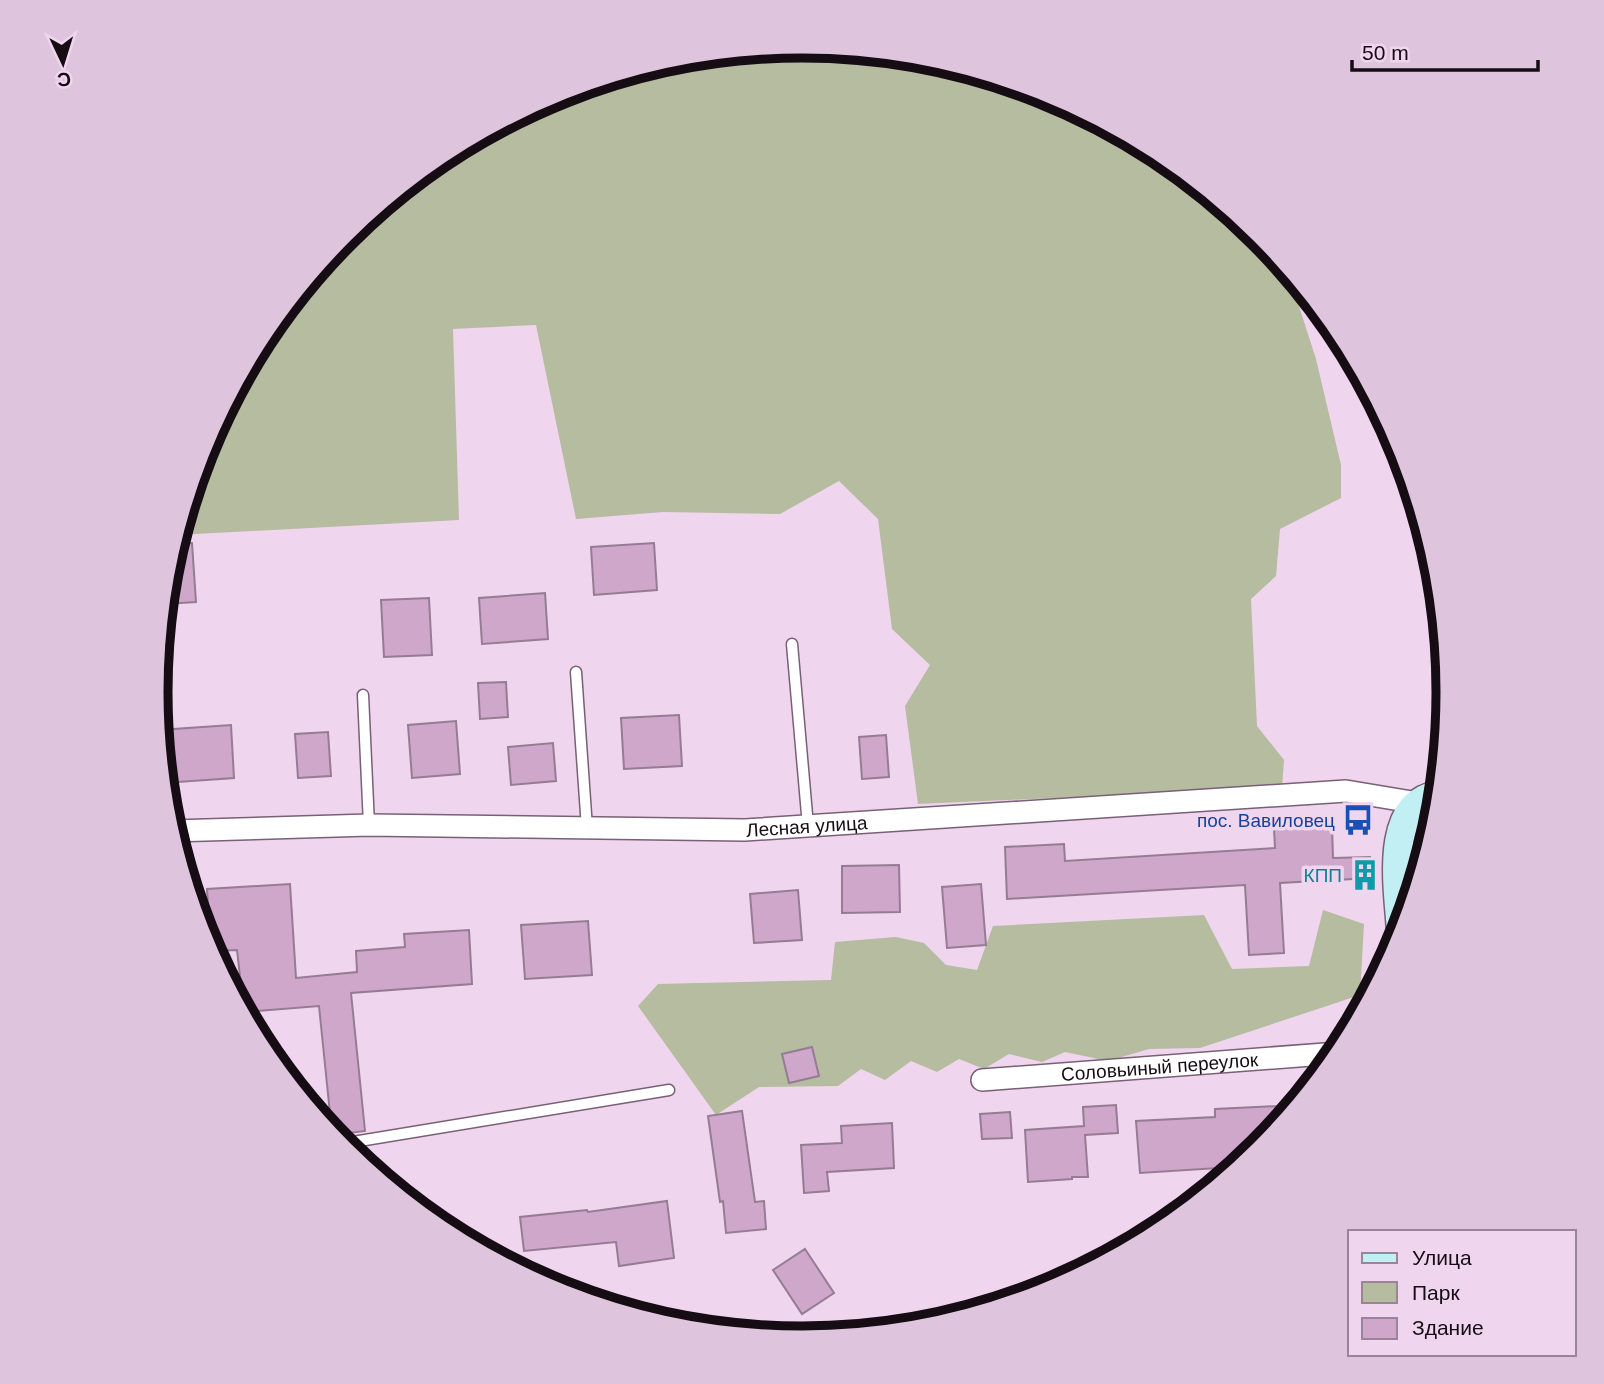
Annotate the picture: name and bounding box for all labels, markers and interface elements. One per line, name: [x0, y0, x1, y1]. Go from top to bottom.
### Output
north arrow: [28, 28, 98, 98]
scale bar: [1352, 28, 1538, 72]
text: 50 m: [1362, 41, 1409, 64]
text: С: [56, 69, 72, 90]
bus stop icon: пос. Вавиловец: [1341, 803, 1375, 837]
place label: пос. Вавиловец: [1197, 810, 1335, 831]
street label: Лесная улица: [745, 812, 868, 841]
building icon: КПП: [1348, 858, 1382, 892]
place label: КПП: [1304, 865, 1342, 886]
street label: Соловьиный переулок: [1060, 1049, 1260, 1085]
legend: [1348, 1230, 1576, 1356]
text: Улица: [1412, 1246, 1472, 1269]
text: Парк: [1412, 1281, 1460, 1304]
text: Здание: [1412, 1316, 1484, 1339]

